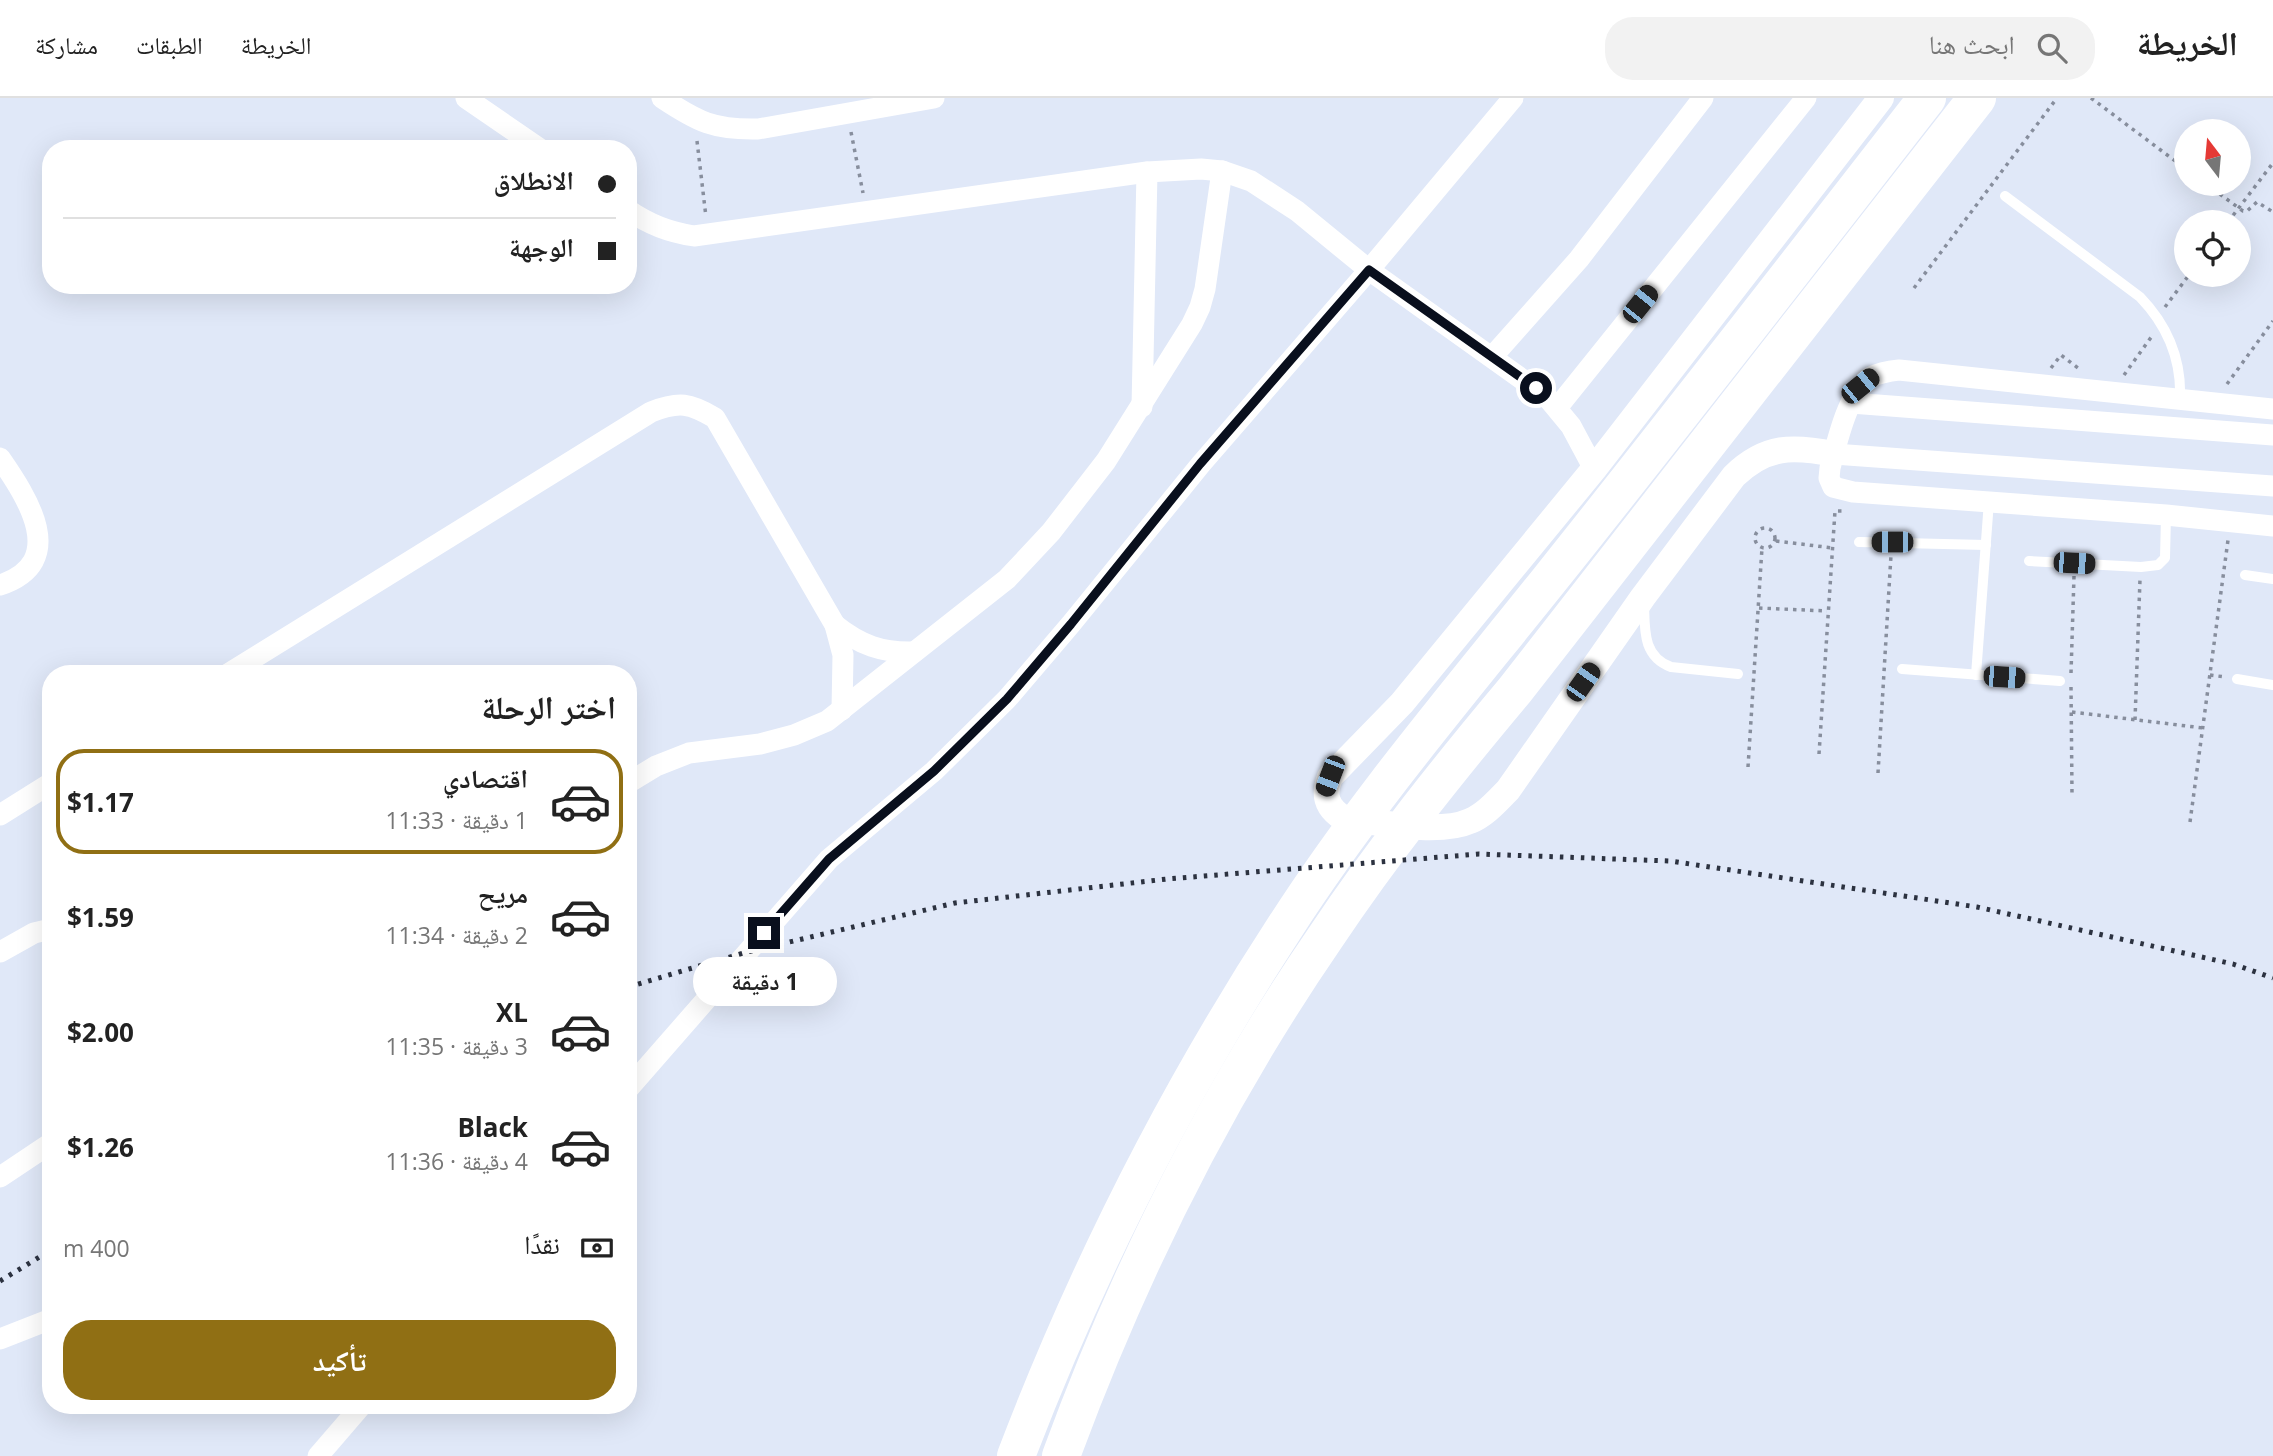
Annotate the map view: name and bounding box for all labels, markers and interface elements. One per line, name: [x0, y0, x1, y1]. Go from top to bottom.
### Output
search box: [1605, 17, 2095, 80]
text: الخريطة: [2137, 20, 2238, 65]
text: ابحث هنا: [1929, 26, 2015, 62]
text: مشاركة: [35, 28, 98, 61]
text: الطبقات: [136, 28, 203, 61]
text: الخريطة: [241, 28, 311, 61]
icon: search: [2033, 29, 2071, 67]
north arrow: [2174, 119, 2250, 196]
map controls: [2174, 119, 2251, 287]
text: الانطلاق: [494, 162, 574, 198]
button: locate: [2174, 210, 2251, 287]
text: الوجهة: [509, 229, 574, 265]
car: [1619, 281, 1662, 327]
car: [1838, 365, 1883, 407]
route start: [1520, 372, 1552, 404]
car: [1872, 532, 1914, 553]
car: [2053, 551, 2096, 575]
car: [1563, 659, 1604, 705]
car: [1983, 665, 2026, 689]
text: اختر الرحلة: [481, 685, 616, 728]
car: [1313, 753, 1348, 799]
text: اقتصادي: [443, 760, 528, 796]
icon: car: [549, 770, 612, 833]
text: $1.17: [67, 784, 134, 820]
text: 1 دقيقة · 11:33: [385, 804, 528, 836]
text: مريح: [478, 875, 528, 911]
icon: car: [549, 885, 612, 948]
text: $1.59: [67, 899, 134, 935]
route end: [748, 917, 780, 949]
text: 2 دقيقة · 11:34: [385, 919, 528, 951]
callout: 1 دقيقة: [692, 958, 836, 1006]
text: 1 دقيقة: [731, 965, 799, 997]
text: XL: [496, 994, 528, 1030]
icon: car: [549, 1000, 612, 1063]
text: $2.00: [67, 1014, 134, 1050]
text: 3 دقيقة · 11:35: [385, 1030, 528, 1062]
text: Black: [457, 1109, 528, 1145]
icon: car: [549, 1115, 612, 1178]
text: $1.26: [67, 1129, 134, 1165]
text: 4 دقيقة · 11:36: [385, 1145, 528, 1177]
text: نقدًا: [524, 1226, 560, 1262]
icon: cash: [578, 1229, 616, 1267]
text: 400 m: [63, 1232, 130, 1264]
button: تأكيد: [63, 1320, 616, 1400]

